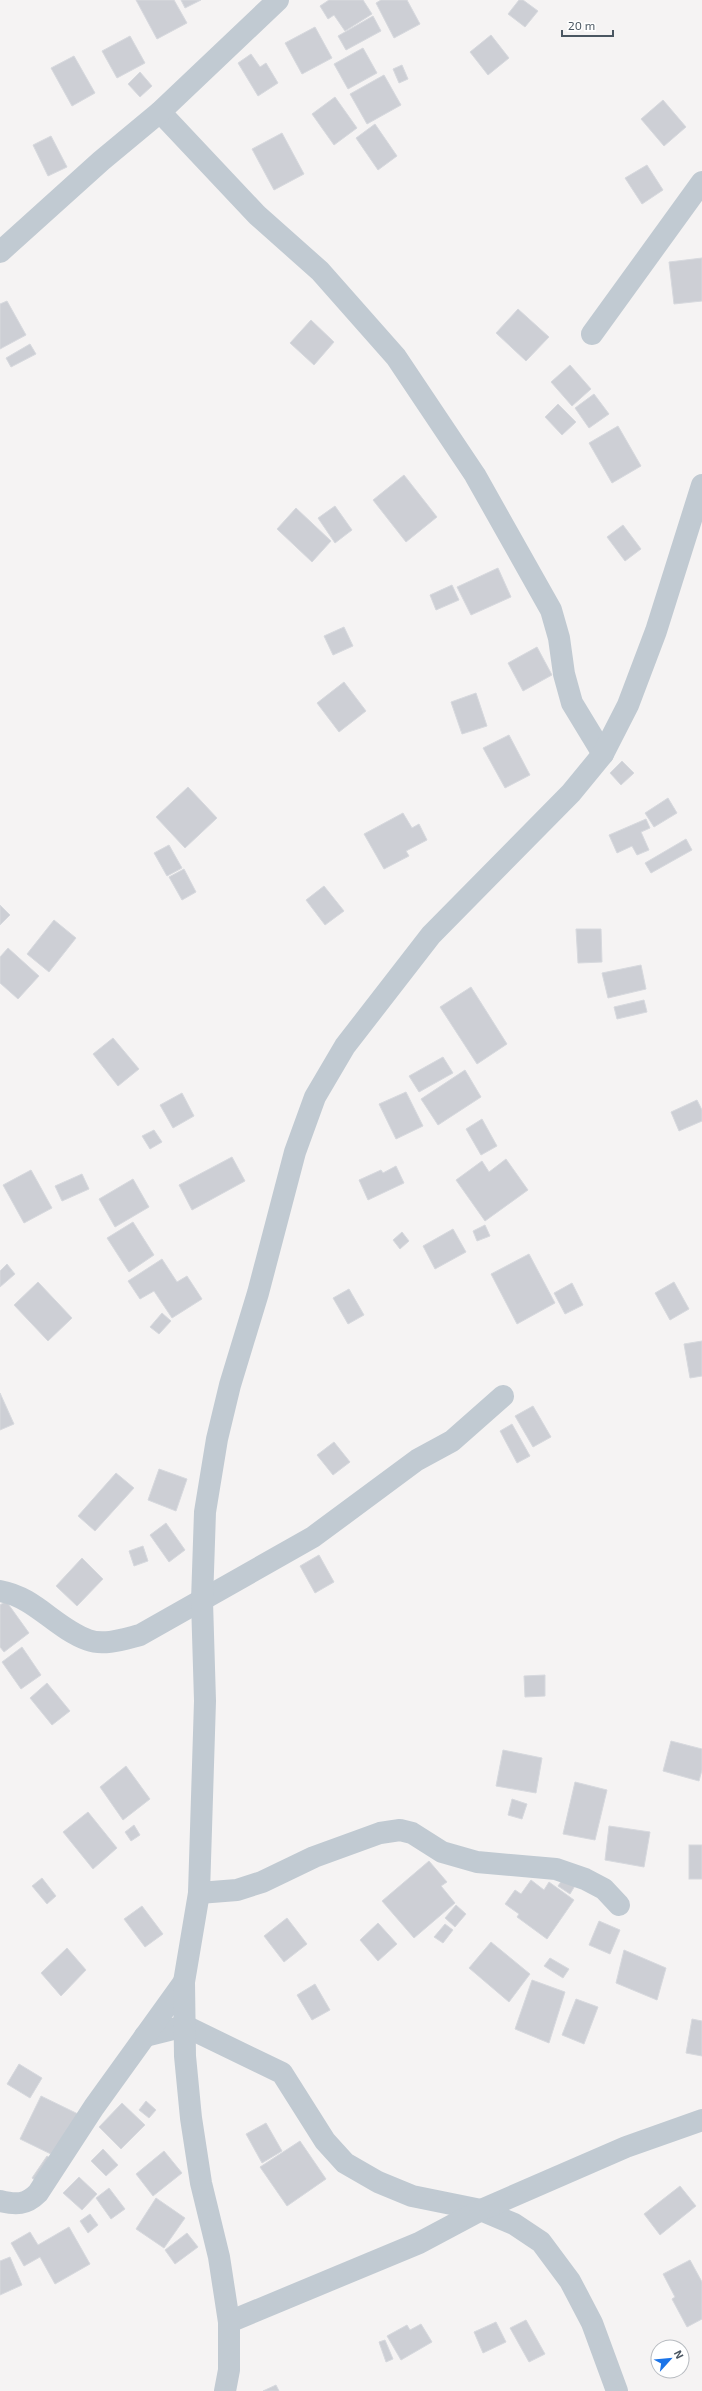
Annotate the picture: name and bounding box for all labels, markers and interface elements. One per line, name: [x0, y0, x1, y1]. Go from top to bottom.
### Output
scale bar: [562, 12, 613, 38]
text: 20 m: [568, 18, 595, 32]
north arrow: [650, 2339, 690, 2379]
text: N: [672, 2348, 687, 2361]

